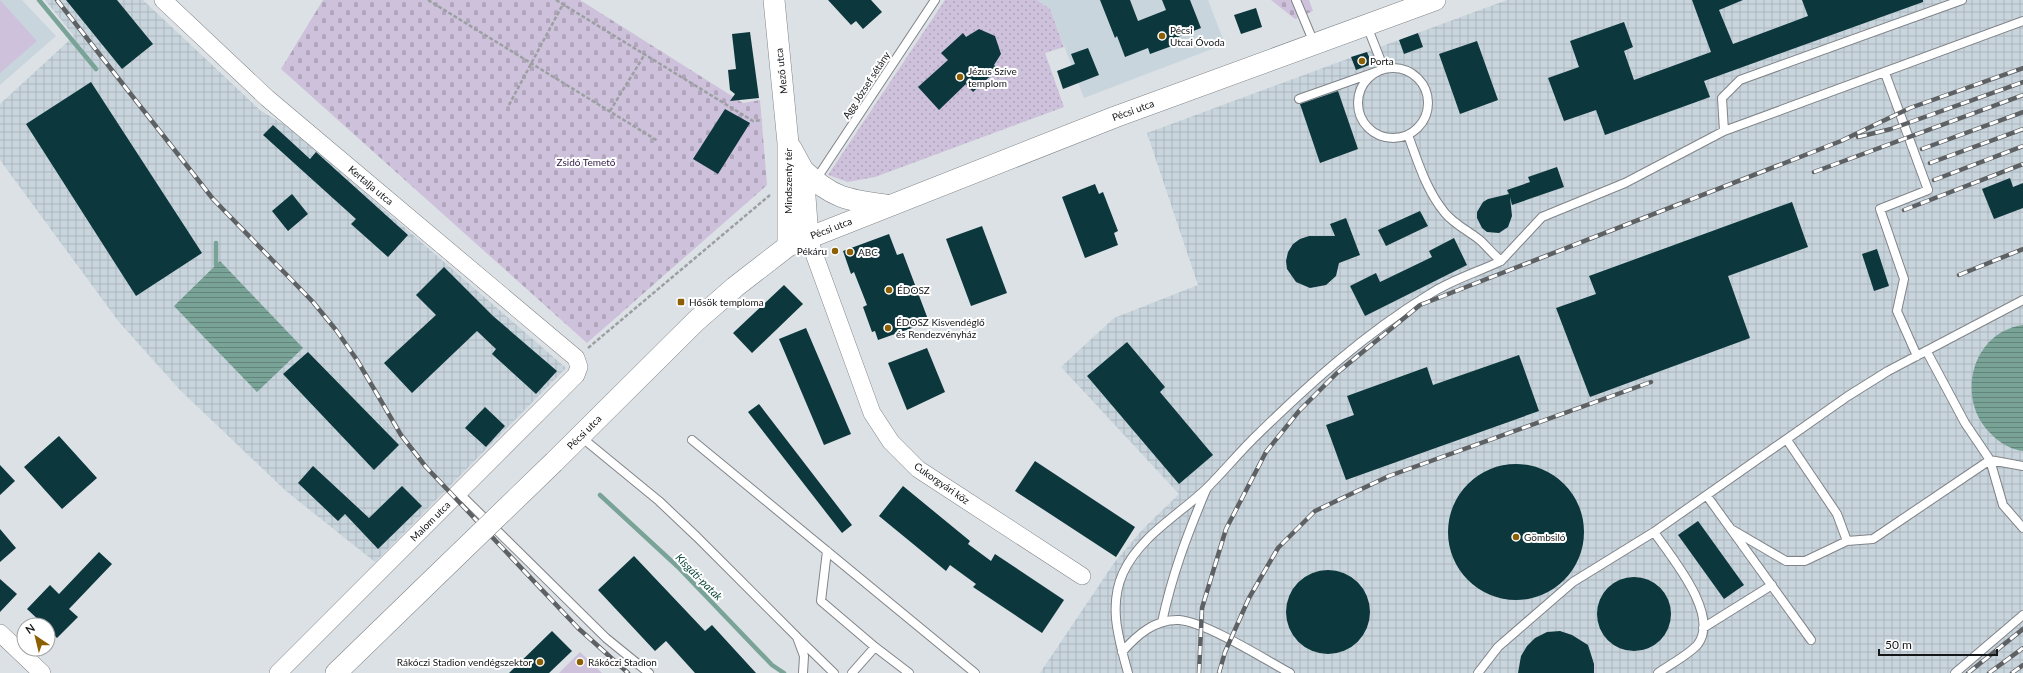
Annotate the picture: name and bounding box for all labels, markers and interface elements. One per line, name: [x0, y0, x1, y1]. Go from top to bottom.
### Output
place label: Pécsi Utcai Óvoda: [1170, 24, 1225, 48]
marker: Pécsi Utcai Óvoda: [1157, 31, 1167, 41]
street label: Mező utca: [773, 47, 789, 94]
street label: Agg József sétány: [840, 48, 893, 121]
place label: Porta: [1370, 55, 1394, 67]
marker: Porta: [1357, 56, 1367, 66]
place label: Jézus Szíve templom: [968, 65, 1017, 89]
marker: Jézus Szíve templom: [955, 72, 965, 82]
street label: Pécsi utca: [1110, 97, 1156, 123]
street label: Mindszenty tér: [782, 148, 794, 214]
park label: Zsidó Temető: [557, 156, 616, 168]
street label: Kertalja utca: [346, 163, 396, 207]
street label: Pécsi utca: [808, 215, 854, 241]
place label: Pékáru: [797, 245, 827, 257]
marker: Pékáru: [830, 246, 840, 256]
place label: ABC: [858, 246, 878, 258]
marker: ABC: [845, 247, 855, 257]
place label: ÉDOSZ: [897, 284, 930, 296]
marker: ÉDOSZ: [884, 285, 894, 295]
place label: Hősök temploma: [689, 296, 764, 308]
marker: Hősök temploma: [676, 297, 686, 307]
place label: ÉDOSZ Kisvendéglő és Rendezvényház: [896, 316, 985, 340]
marker: ÉDOSZ Kisvendéglő és Rendezvényház: [883, 323, 893, 333]
street label: Pécsi utca: [564, 412, 604, 452]
street label: Cukorgyári köz: [912, 459, 972, 507]
street label: Malom utca: [407, 498, 453, 544]
place label: Gömbsiló: [1524, 531, 1566, 543]
marker: Gömbsiló: [1511, 532, 1521, 542]
water label: Kisgáti-patak: [673, 551, 726, 603]
north arrow: [16, 617, 56, 657]
text: N: [23, 621, 37, 636]
scale bar: [1879, 631, 1997, 657]
text: 50 m: [1885, 637, 1912, 652]
place label: Rákóczi Stadion vendégszektor: [397, 656, 532, 668]
place label: Rákóczi Stadion: [588, 656, 657, 668]
marker: Rákóczi Stadion vendégszektor: [535, 657, 545, 667]
marker: Rákóczi Stadion: [575, 657, 585, 667]

